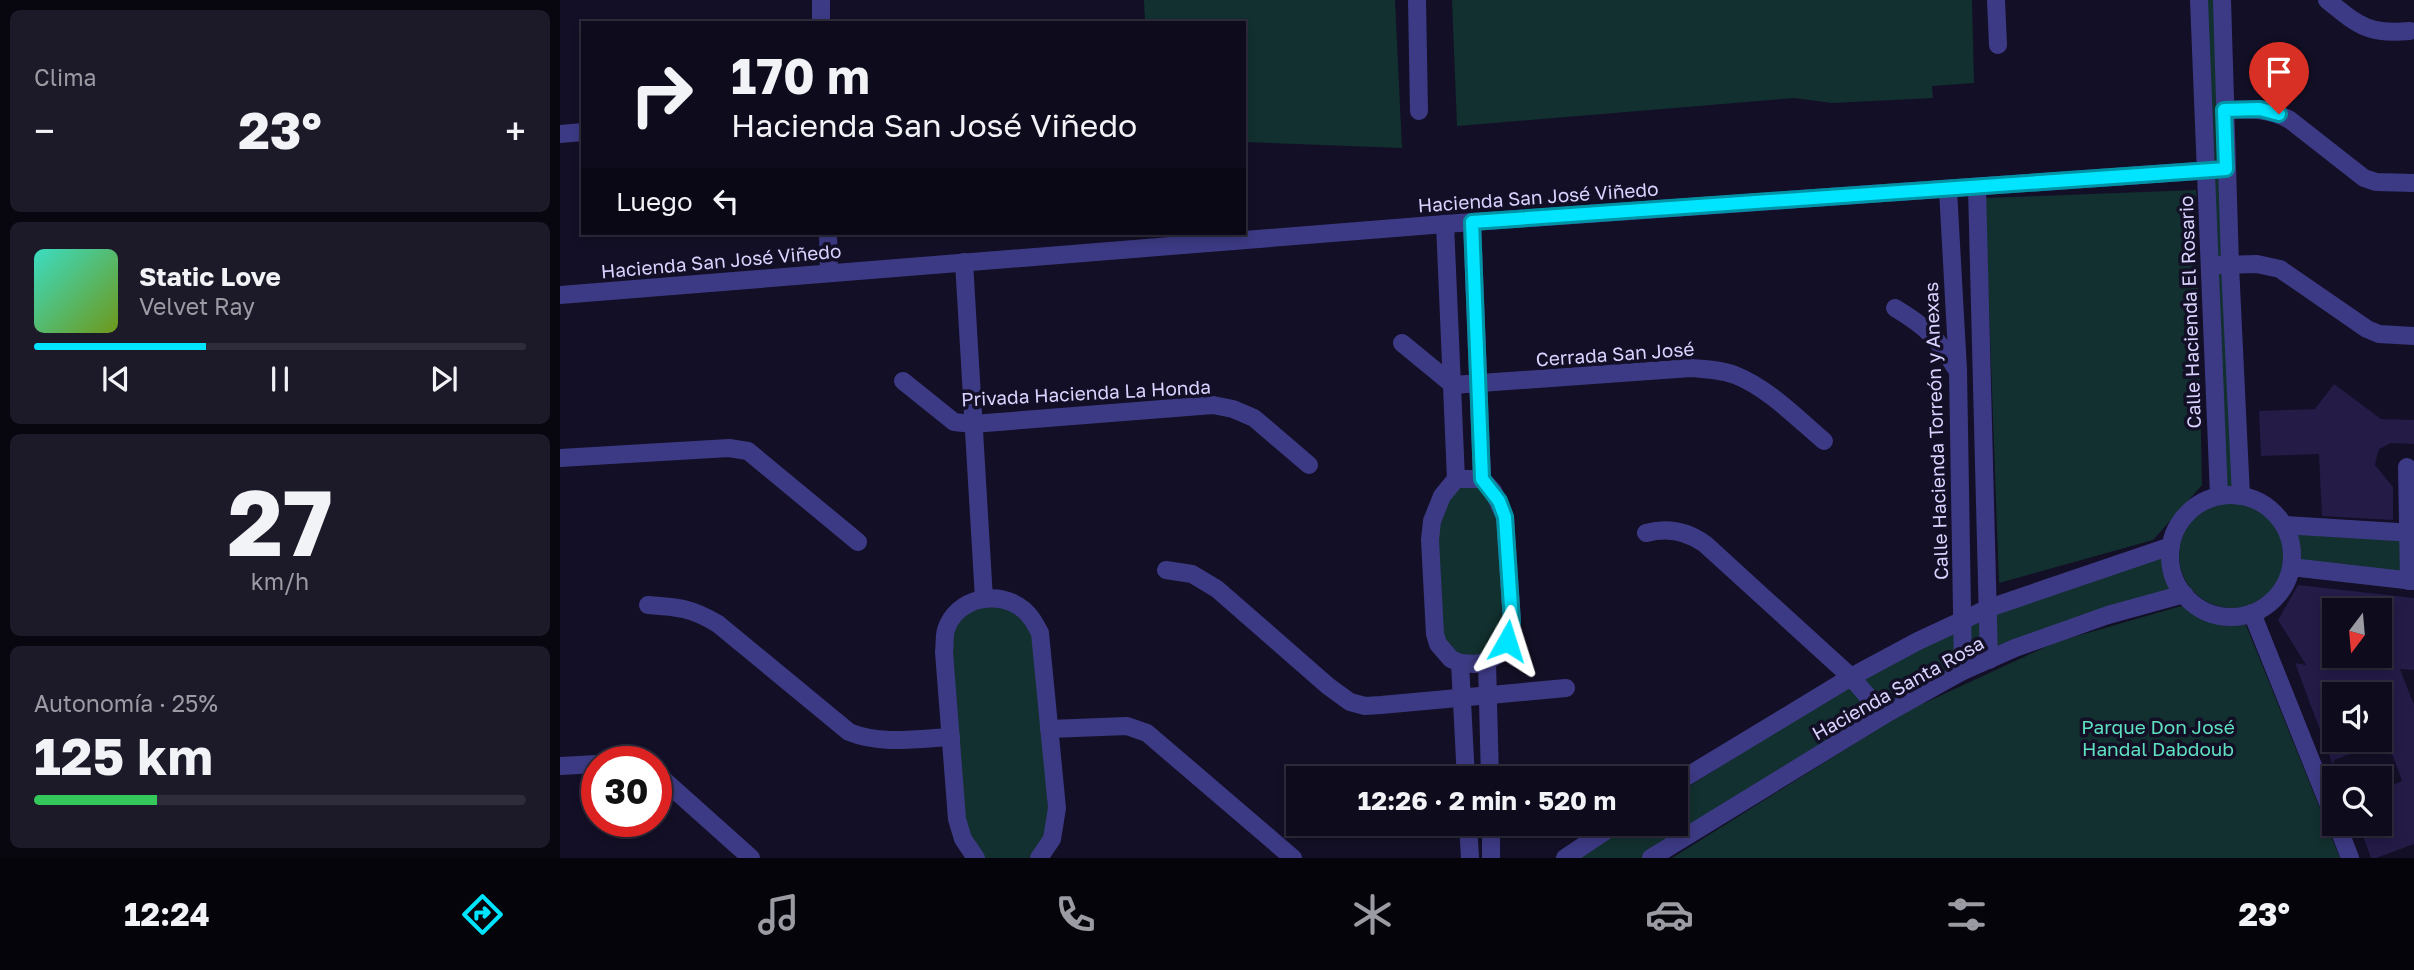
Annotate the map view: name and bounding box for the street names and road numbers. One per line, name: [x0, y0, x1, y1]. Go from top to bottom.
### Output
street label: Hacienda San José Viñedo: [1417, 177, 1659, 216]
street label: Calle Hacienda El Rosario: [2174, 195, 2205, 429]
street label: Hacienda San José Viñedo: [600, 239, 842, 282]
street label: Calle Hacienda Torreón y Anexas: [1919, 282, 1952, 581]
street label: Cerrada San José: [1535, 336, 1695, 371]
street label: Privada Hacienda La Honda: [961, 374, 1211, 411]
street label: Hacienda Santa Rosa: [1808, 631, 1988, 744]

